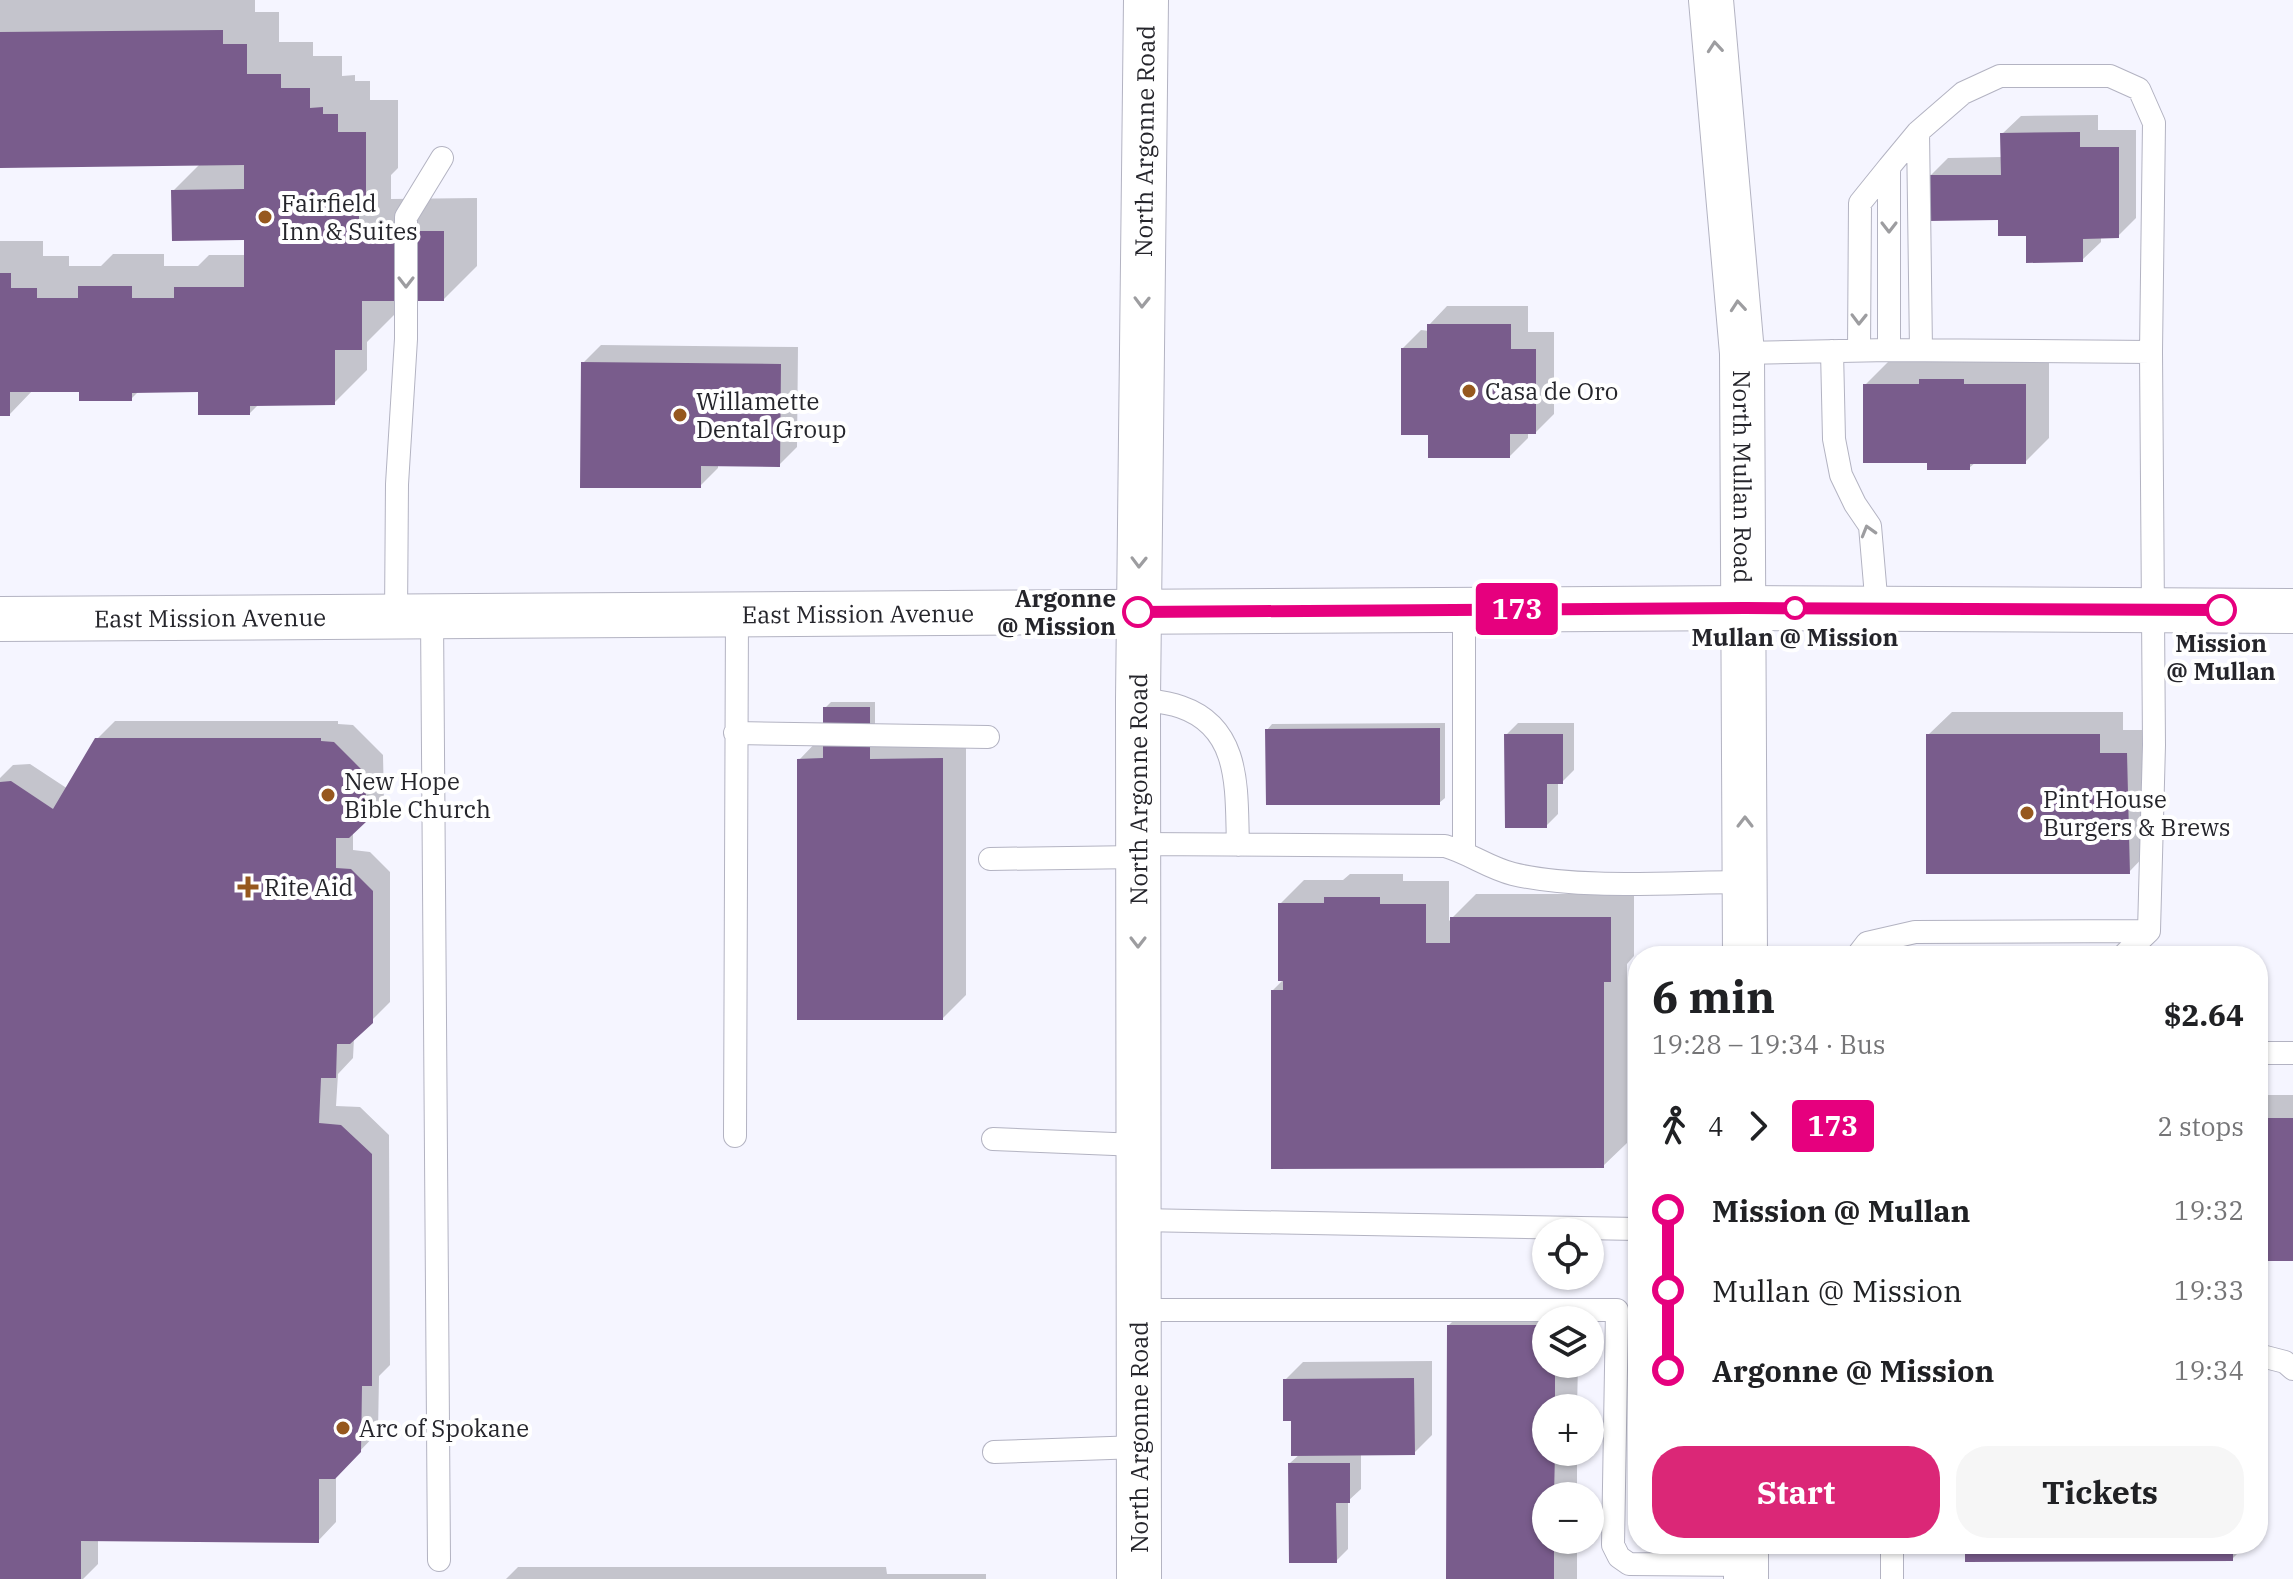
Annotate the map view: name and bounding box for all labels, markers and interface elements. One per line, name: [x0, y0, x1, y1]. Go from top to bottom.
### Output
street label: North Argonne Road: [1127, 25, 1162, 257]
one-way arrow: [1707, 40, 1724, 53]
place label: Fairfield Inn & Suites: [281, 187, 418, 247]
marker: Fairfield Inn & Suites: [256, 208, 274, 226]
one-way arrow: [1880, 221, 1898, 234]
one-way arrow: [397, 276, 415, 289]
one-way arrow: [1133, 296, 1151, 309]
one-way arrow: [1730, 299, 1747, 312]
one-way arrow: [1850, 313, 1868, 326]
street label: North Mullan Road: [1726, 370, 1759, 583]
place label: Casa de Oro: [1485, 375, 1618, 407]
marker: Casa de Oro: [1460, 382, 1478, 400]
place label: Willamette Dental Group: [696, 385, 847, 445]
marker: Willamette Dental Group: [671, 406, 689, 424]
one-way arrow: [1861, 525, 1877, 538]
one-way arrow: [1130, 556, 1148, 569]
place label: Argonne @ Mission: [997, 582, 1116, 642]
line badge: 173: [1471, 583, 1563, 635]
text: 173: [1492, 590, 1542, 627]
marker: Mission @ Mullan: [2206, 595, 2236, 625]
street label: East Mission Avenue: [742, 597, 974, 630]
marker: Argonne @ Mission: [1123, 597, 1153, 627]
marker: Mullan @ Mission: [1784, 597, 1806, 619]
street label: East Mission Avenue: [94, 601, 326, 634]
place label: Mullan @ Mission: [1692, 621, 1898, 653]
place label: Mission @ Mullan: [2166, 627, 2276, 687]
street label: North Argonne Road: [1122, 673, 1154, 905]
place label: New Hope Bible Church: [344, 765, 491, 825]
place label: Pint House Burgers & Brews: [2043, 783, 2231, 843]
marker: New Hope Bible Church: [319, 786, 337, 804]
marker: Pint House Burgers & Brews: [2018, 804, 2036, 822]
one-way arrow: [1736, 815, 1754, 828]
place label: Rite Aid: [264, 871, 353, 903]
marker: Rite Aid: [239, 878, 257, 896]
one-way arrow: [1129, 936, 1147, 949]
text: 6 min: [1652, 968, 1775, 1025]
text: $2.64: [2164, 995, 2244, 1034]
text: 19:28 – 19:34 · Bus: [1652, 1027, 1886, 1061]
icon: walk: [1652, 1104, 1696, 1148]
icon: forward: [1736, 1104, 1780, 1148]
text: 173: [1808, 1107, 1858, 1144]
text: 4: [1708, 1109, 1724, 1143]
text: 2 stops: [2157, 1109, 2244, 1143]
text: Mission @ Mullan: [1712, 1191, 1970, 1230]
text: 19:32: [2174, 1193, 2244, 1227]
map controls: [1532, 1218, 1604, 1554]
button: locate: [1532, 1218, 1604, 1290]
text: Mullan @ Mission: [1712, 1271, 1962, 1310]
text: 19:33: [2174, 1273, 2244, 1307]
button: layers: [1532, 1306, 1604, 1378]
street label: North Argonne Road: [1123, 1321, 1155, 1553]
text: Argonne @ Mission: [1712, 1351, 1994, 1390]
text: 19:34: [2174, 1353, 2244, 1387]
button: +: [1532, 1394, 1604, 1466]
place label: Arc of Spokane: [359, 1412, 529, 1444]
marker: Arc of Spokane: [334, 1419, 352, 1437]
button: Start: [1652, 1446, 1940, 1538]
button: Tickets: [1956, 1446, 2244, 1538]
button: −: [1532, 1482, 1604, 1554]

